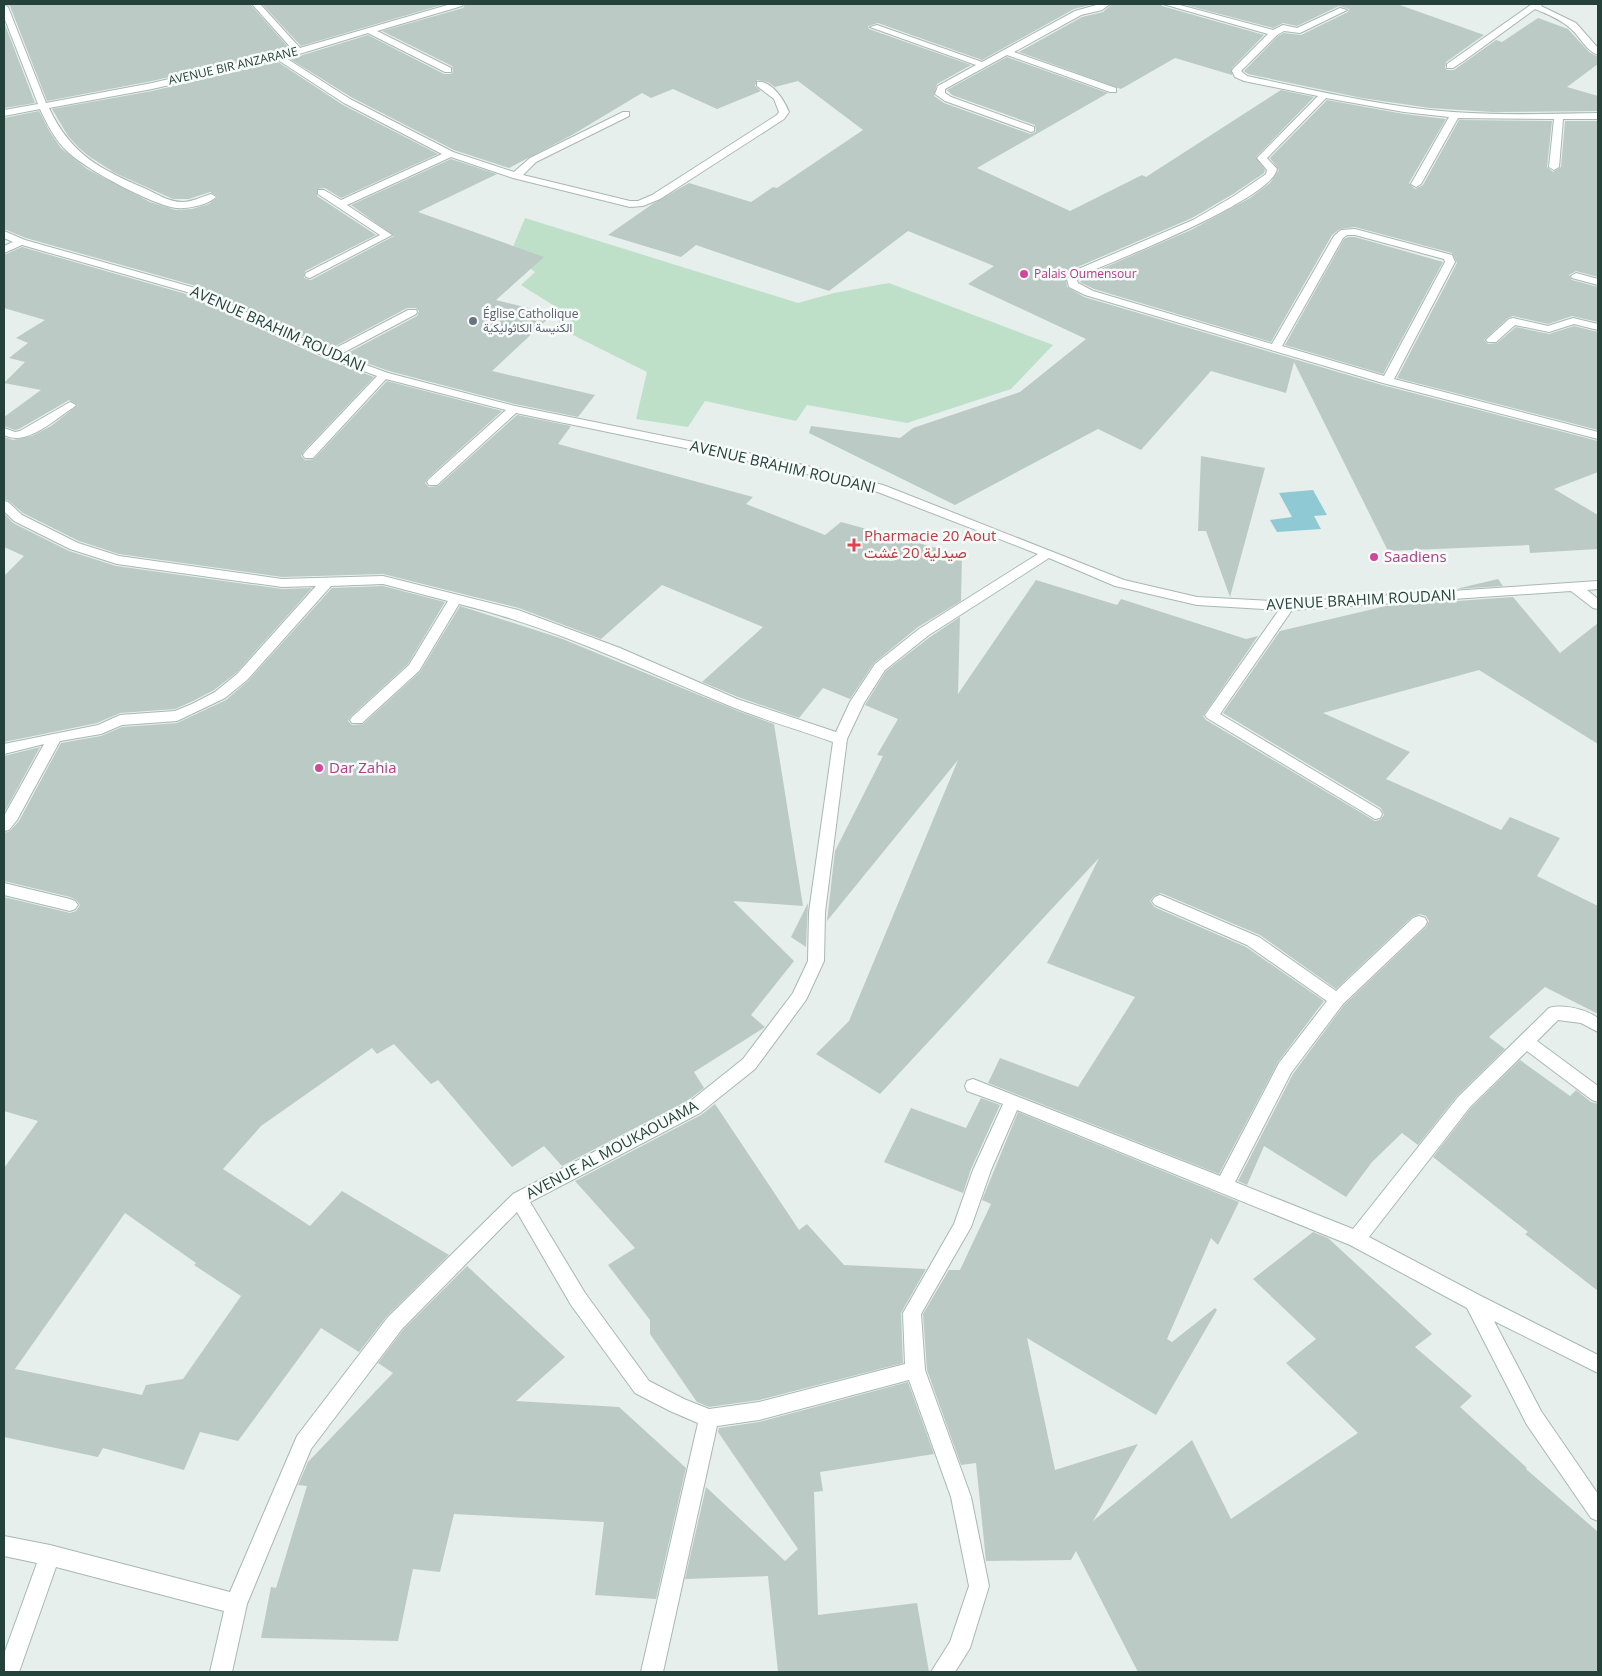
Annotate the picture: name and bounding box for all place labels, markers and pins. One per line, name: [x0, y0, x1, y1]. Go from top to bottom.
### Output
place label: Palais Oumensour: [1034, 265, 1137, 282]
marker: Palais Oumensour: [1018, 268, 1030, 280]
place label: Église Catholique الكنيسة الكاثوليكية: [483, 305, 579, 336]
marker: Église Catholique الكنيسة الكاثوليكية: [467, 315, 479, 327]
place label: Pharmacie 20 Aout صيدلية 20 غشت: [864, 525, 996, 562]
marker: Pharmacie 20 Aout صيدلية 20 غشت: [848, 539, 860, 551]
place label: Saadiens: [1384, 546, 1447, 566]
marker: Saadiens: [1368, 551, 1380, 563]
place label: Dar Zahia: [329, 757, 397, 777]
marker: Dar Zahia: [313, 762, 325, 774]

